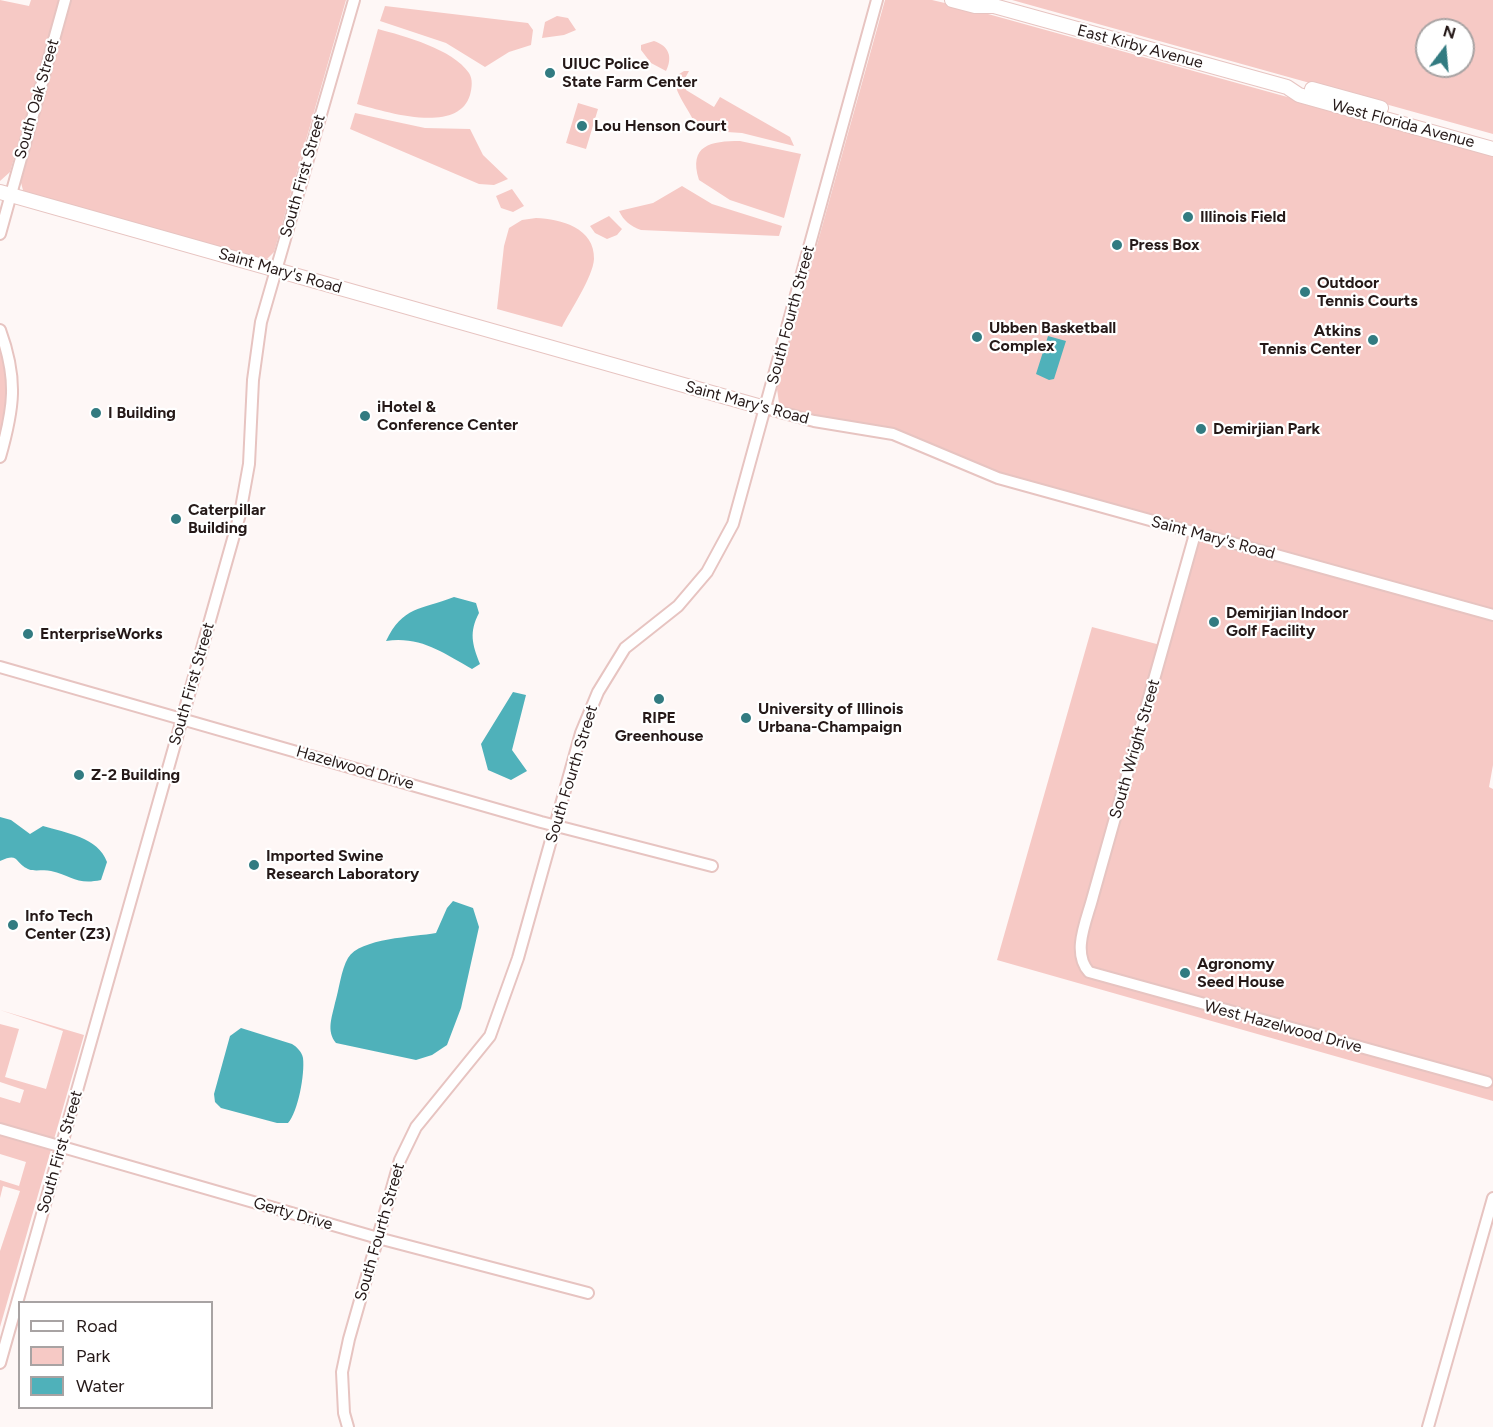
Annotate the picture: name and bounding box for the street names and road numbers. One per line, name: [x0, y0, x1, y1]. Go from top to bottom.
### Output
street label: East Kirby Avenue: [1075, 21, 1205, 73]
street label: South Oak Street: [11, 37, 63, 161]
street label: West Florida Avenue: [1329, 96, 1477, 152]
street label: South First Street: [276, 112, 330, 240]
street label: Saint Mary's Road: [216, 244, 344, 298]
street label: South Fourth Street: [763, 244, 819, 386]
street label: Saint Mary's Road: [683, 377, 811, 429]
street label: Saint Mary's Road: [1149, 512, 1277, 564]
street label: South First Street: [165, 620, 219, 748]
street label: South Wright Street: [1106, 677, 1164, 821]
street label: South Fourth Street: [542, 703, 602, 845]
street label: Hazelwood Drive: [294, 742, 416, 794]
street label: West Hazelwood Drive: [1202, 997, 1364, 1057]
street label: South First Street: [33, 1088, 87, 1216]
street label: South Fourth Street: [351, 1161, 409, 1303]
street label: Gerty Drive: [251, 1194, 335, 1234]

